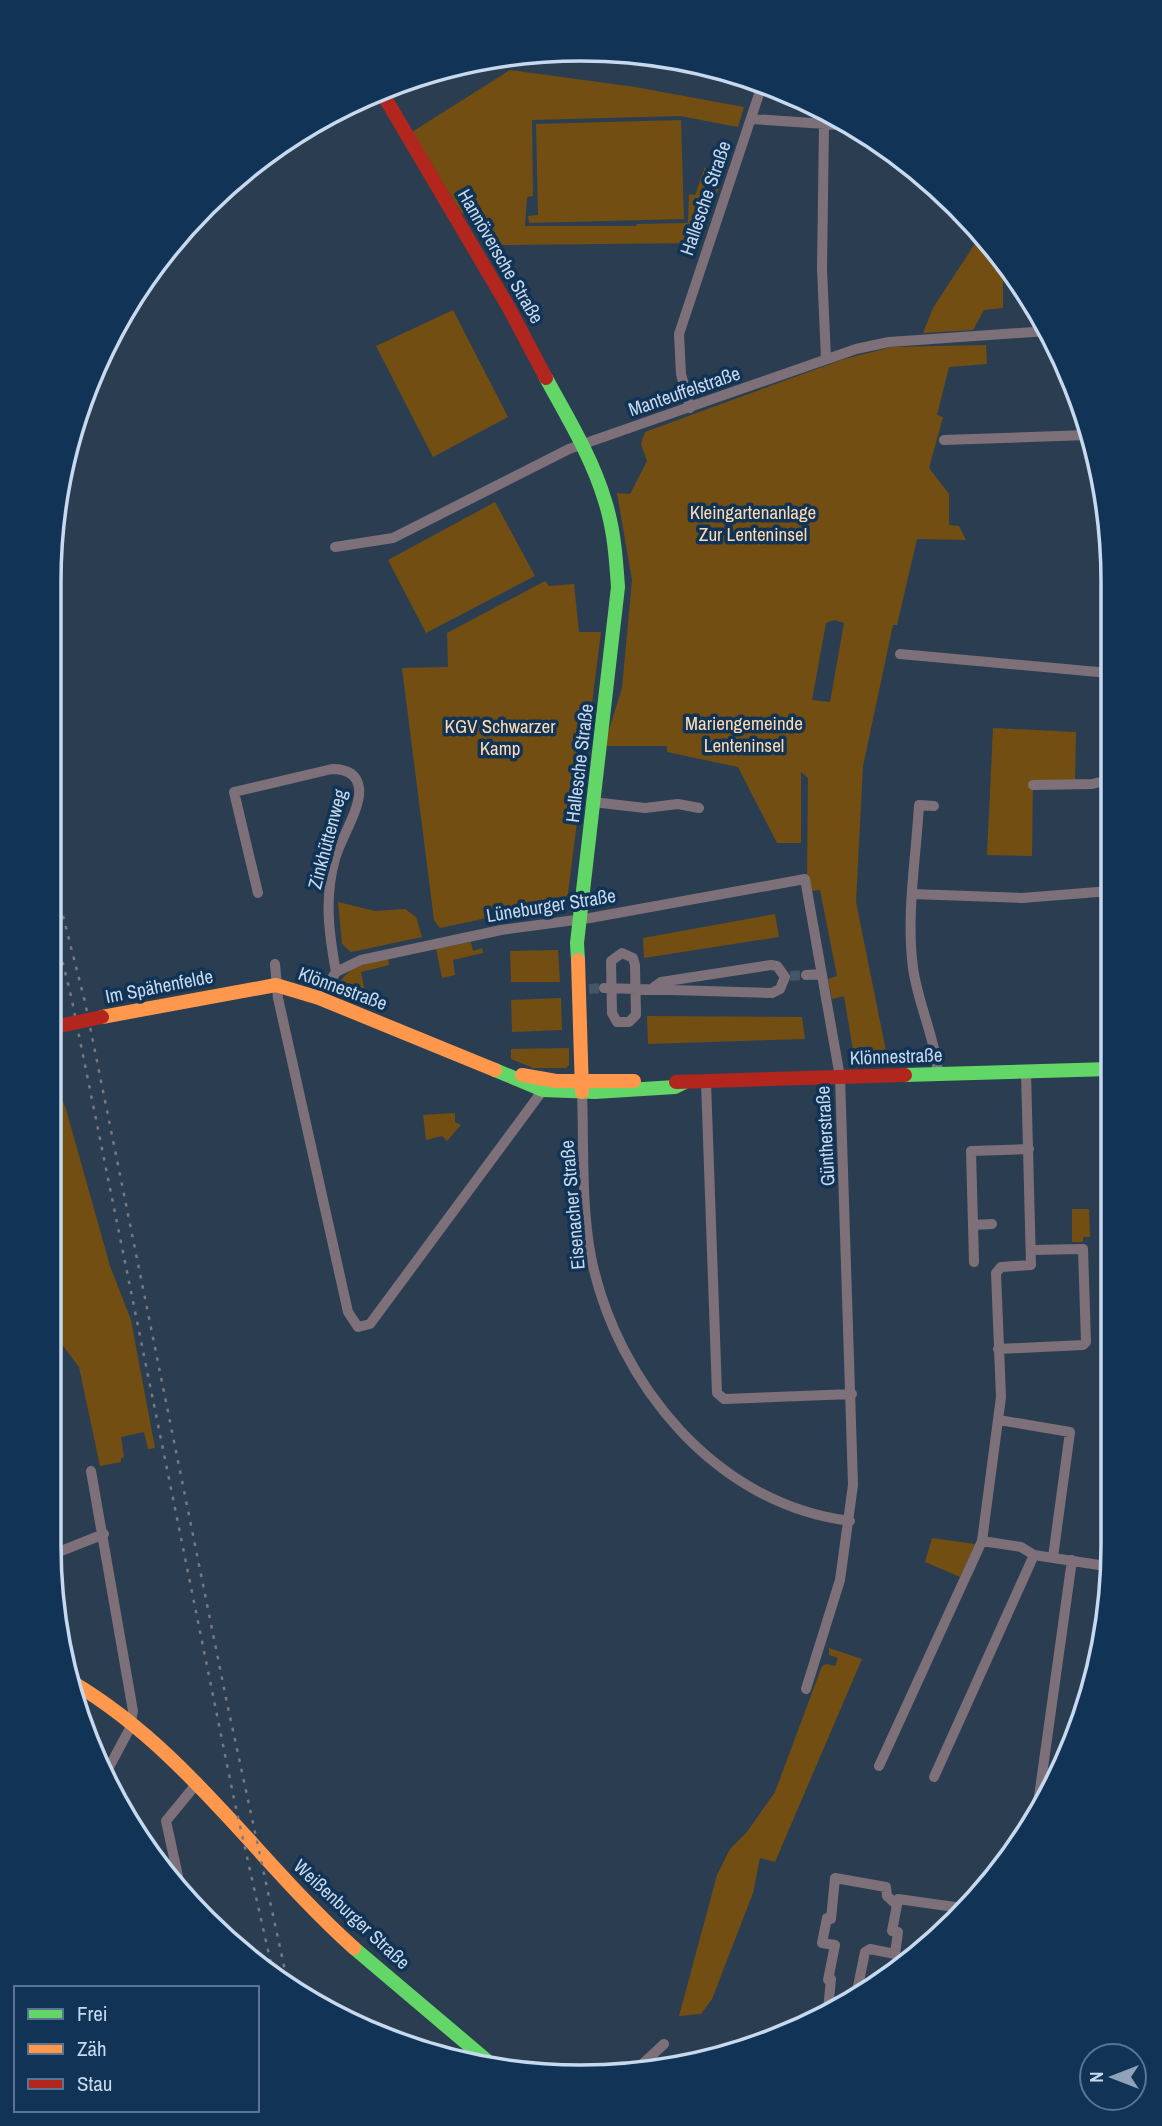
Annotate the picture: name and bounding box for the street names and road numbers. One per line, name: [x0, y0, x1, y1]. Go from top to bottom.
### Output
street label: Hallesche Straße: [673, 137, 737, 259]
street label: Hannöversche Straße: [452, 184, 550, 328]
street label: Manteuffelstraße: [625, 360, 743, 422]
street label: Hallesche Straße: [559, 702, 599, 824]
street label: Zinkhüttenweg: [301, 786, 353, 892]
street label: Lüneburger Straße: [484, 882, 618, 928]
street label: Klönnestraße: [295, 960, 391, 1016]
street label: Im Spähenfelde: [103, 963, 215, 1009]
street label: Klönnestraße: [849, 1041, 943, 1071]
street label: Güntherstraße: [809, 1085, 841, 1187]
street label: Eisenacher Straße: [553, 1139, 591, 1271]
street label: Weißenburger Straße: [288, 1853, 416, 1975]

